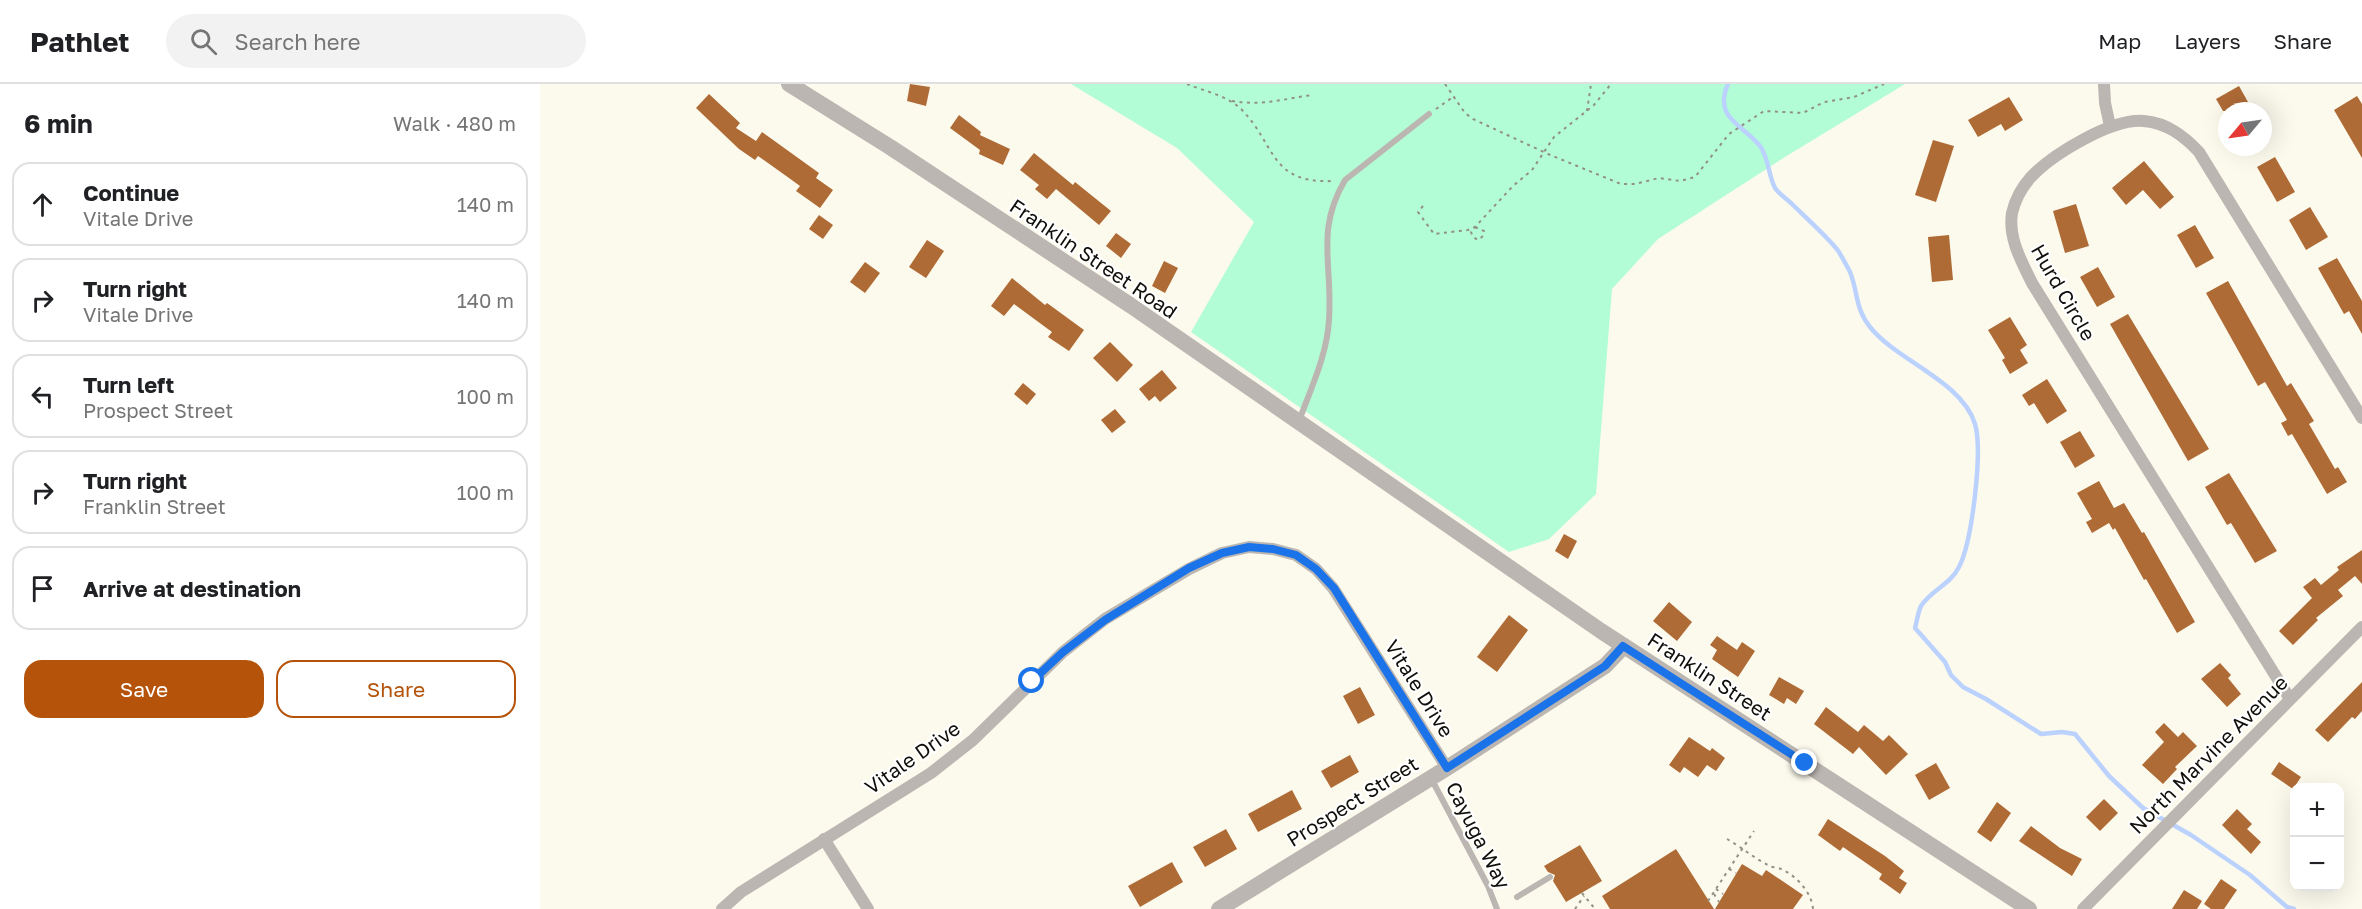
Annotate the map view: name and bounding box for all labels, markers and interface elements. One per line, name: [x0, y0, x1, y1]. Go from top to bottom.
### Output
search box: [166, 14, 586, 68]
text: Pathlet: [30, 25, 130, 58]
icon: search: [187, 25, 220, 58]
text: Search here: [235, 28, 361, 55]
text: Map: [2098, 28, 2141, 54]
text: Layers: [2174, 28, 2241, 54]
text: Share: [2274, 28, 2332, 54]
north arrow: [2218, 102, 2272, 156]
text: 6 min: [24, 108, 93, 139]
text: Walk · 480 m: [393, 111, 516, 135]
text: Continue: [83, 179, 179, 206]
icon: ahead: [26, 188, 59, 221]
text: 140 m: [457, 192, 514, 216]
street label: Franklin Street Road: [1006, 193, 1182, 323]
text: Vitale Drive: [83, 206, 193, 230]
street label: Hurd Circle: [2027, 239, 2101, 345]
text: Turn right: [83, 275, 187, 302]
icon: right: [26, 284, 59, 317]
text: 140 m: [457, 288, 514, 312]
text: Vitale Drive: [83, 302, 193, 326]
text: Turn left: [83, 371, 174, 398]
icon: left: [26, 380, 59, 413]
text: 100 m: [457, 384, 514, 408]
text: Prospect Street: [83, 398, 233, 422]
text: Turn right: [83, 467, 187, 494]
icon: right: [26, 476, 59, 509]
text: 100 m: [457, 480, 514, 504]
text: Franklin Street: [83, 494, 226, 518]
icon: arrive: [26, 572, 59, 605]
text: Arrive at destination: [83, 575, 301, 602]
street label: Franklin Street: [1644, 627, 1776, 725]
street label: Vitale Drive: [1381, 635, 1459, 741]
button: Save: [24, 660, 264, 718]
button: Share: [276, 660, 516, 718]
route start: [1018, 667, 1044, 693]
street label: North Marvine Avenue: [2124, 670, 2292, 838]
street label: Vitale Drive: [860, 716, 964, 798]
route end: [1791, 749, 1817, 775]
street label: Prospect Street: [1282, 751, 1422, 851]
street label: Cayuga Way: [1442, 777, 1516, 893]
map controls: [2290, 783, 2344, 891]
button: +: [2290, 783, 2344, 837]
button: −: [2290, 837, 2344, 891]

